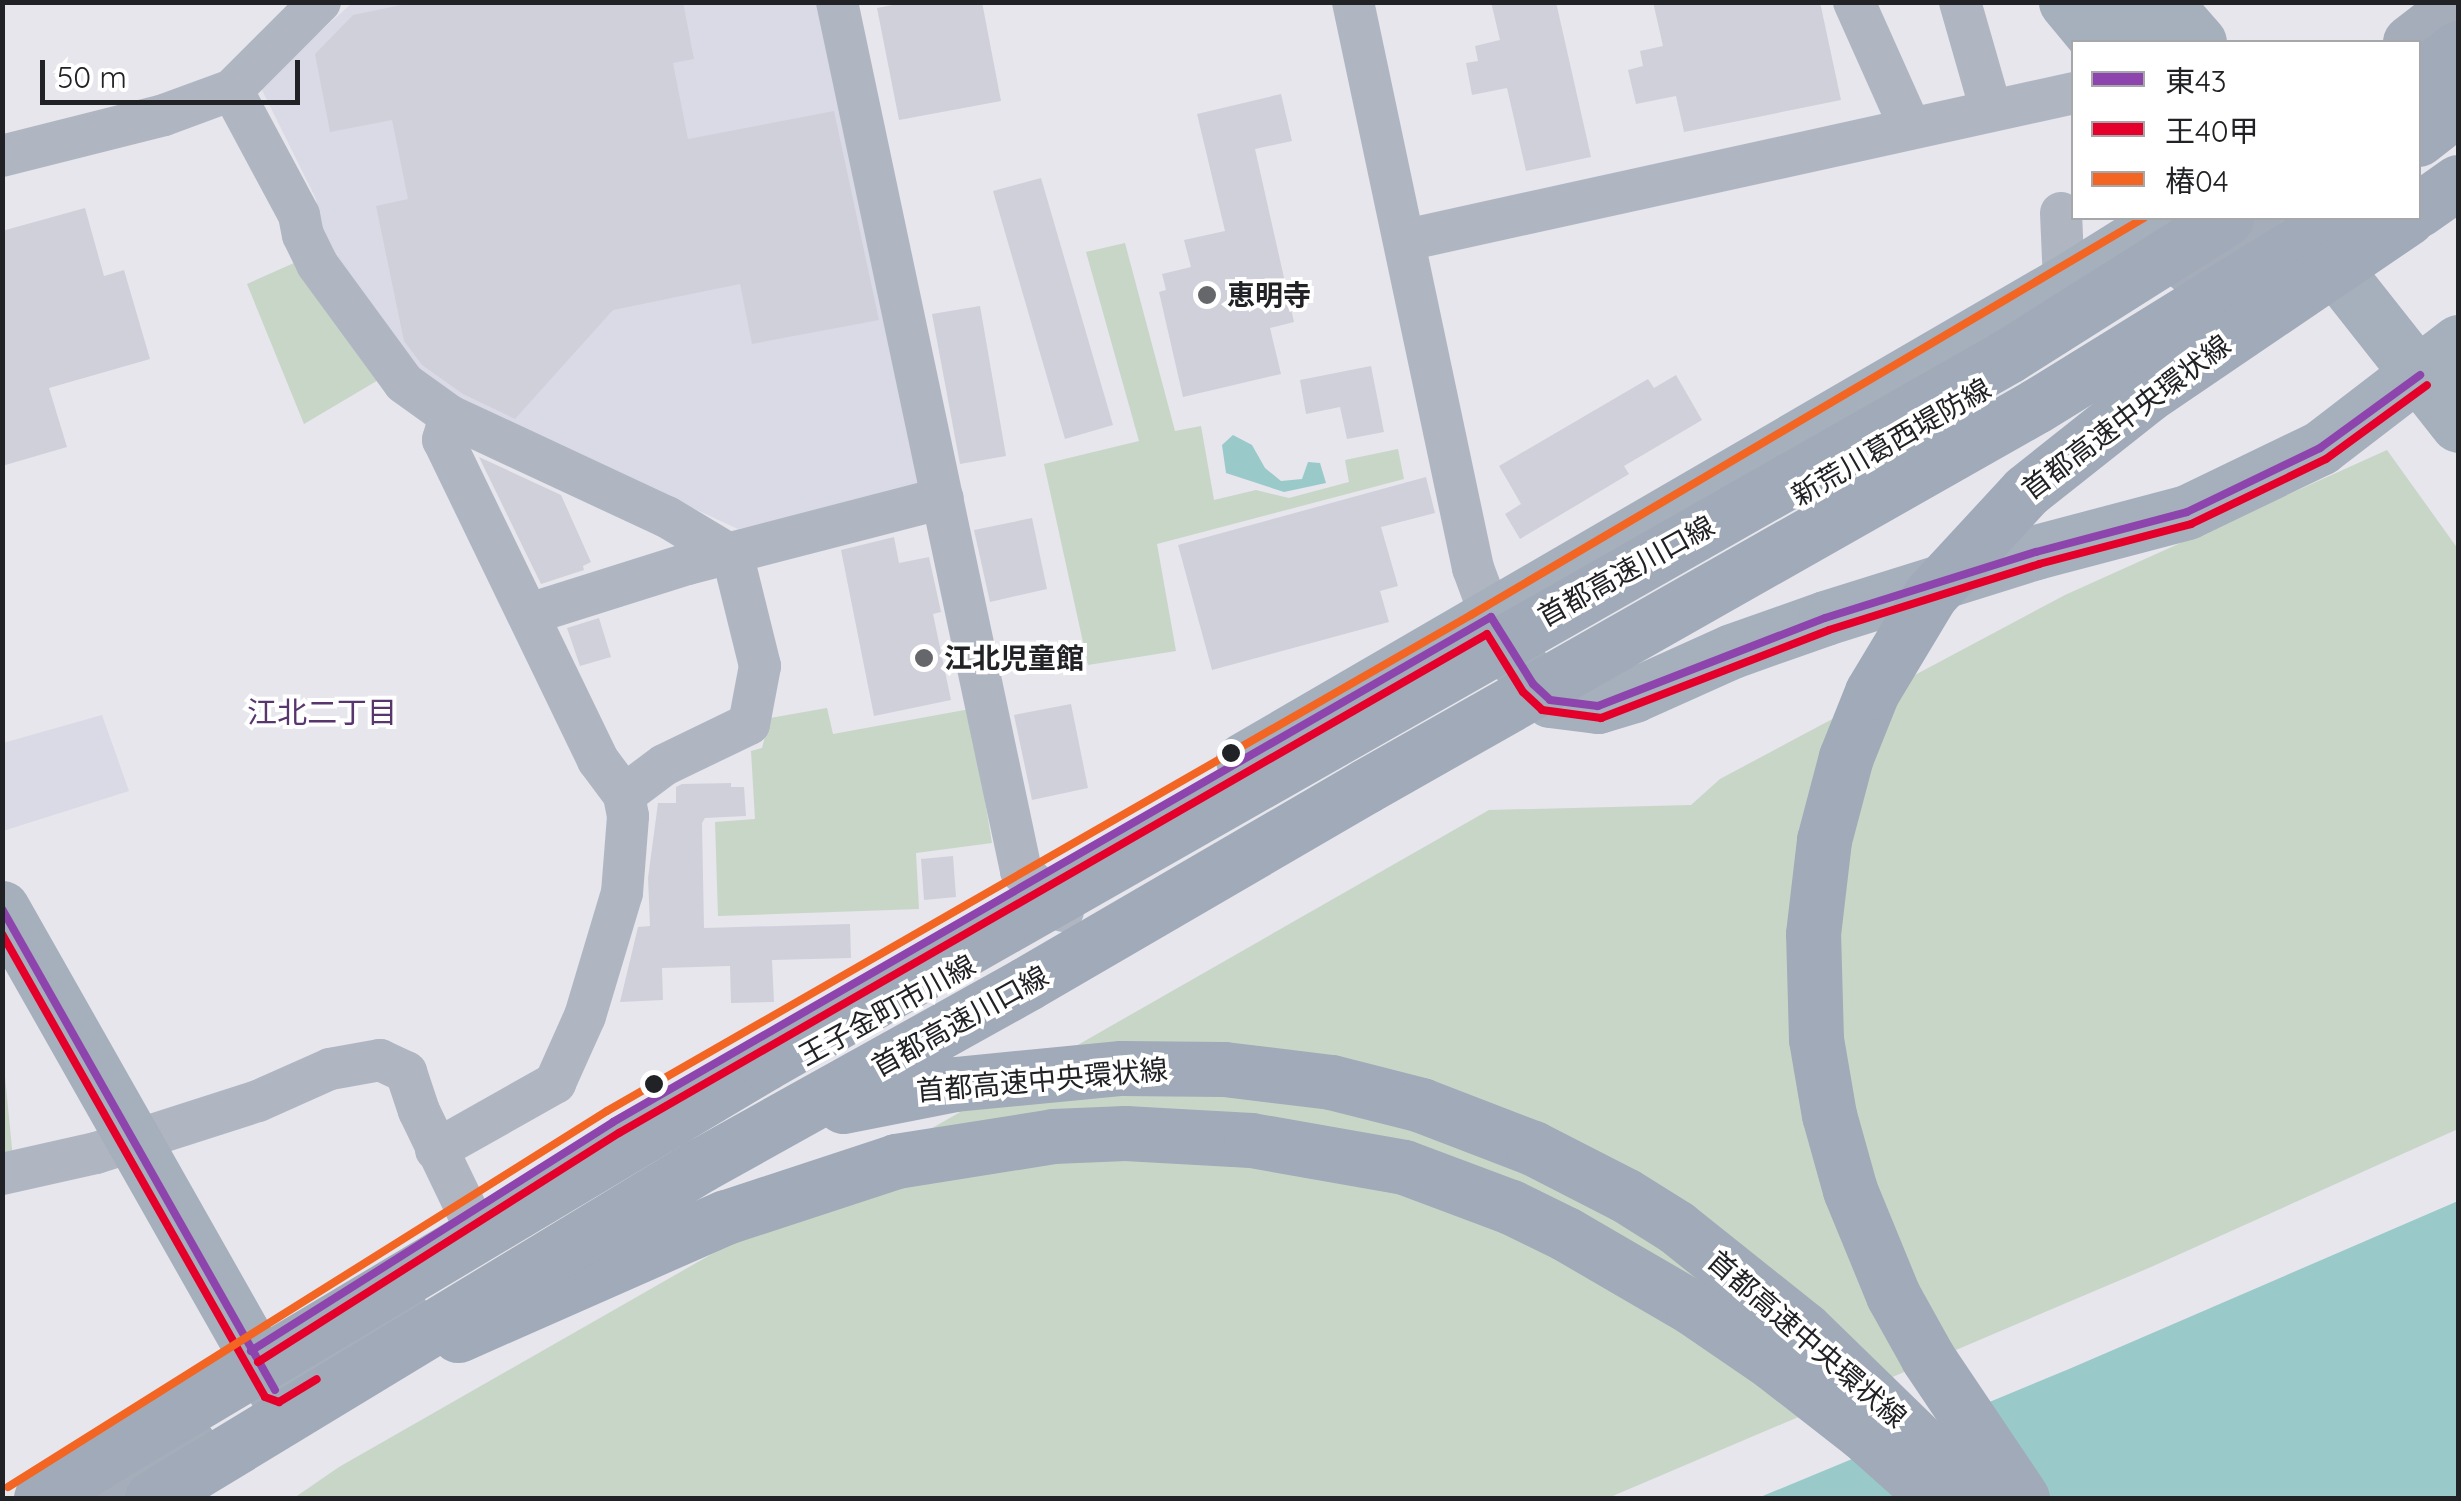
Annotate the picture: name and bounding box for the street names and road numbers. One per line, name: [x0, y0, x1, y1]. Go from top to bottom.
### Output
street label: 首都高速中央環状線: [2015, 328, 2237, 506]
street label: 新荒川葛西堤防線: [1786, 371, 1996, 513]
street label: 首都高速川口線: [1532, 509, 1720, 633]
street label: 王子金町市川線: [793, 948, 981, 1072]
street label: 首都高速川口線: [866, 959, 1054, 1083]
street label: 首都高速中央環状線: [915, 1052, 1169, 1108]
street label: 首都高速中央環状線: [1701, 1244, 1913, 1434]

